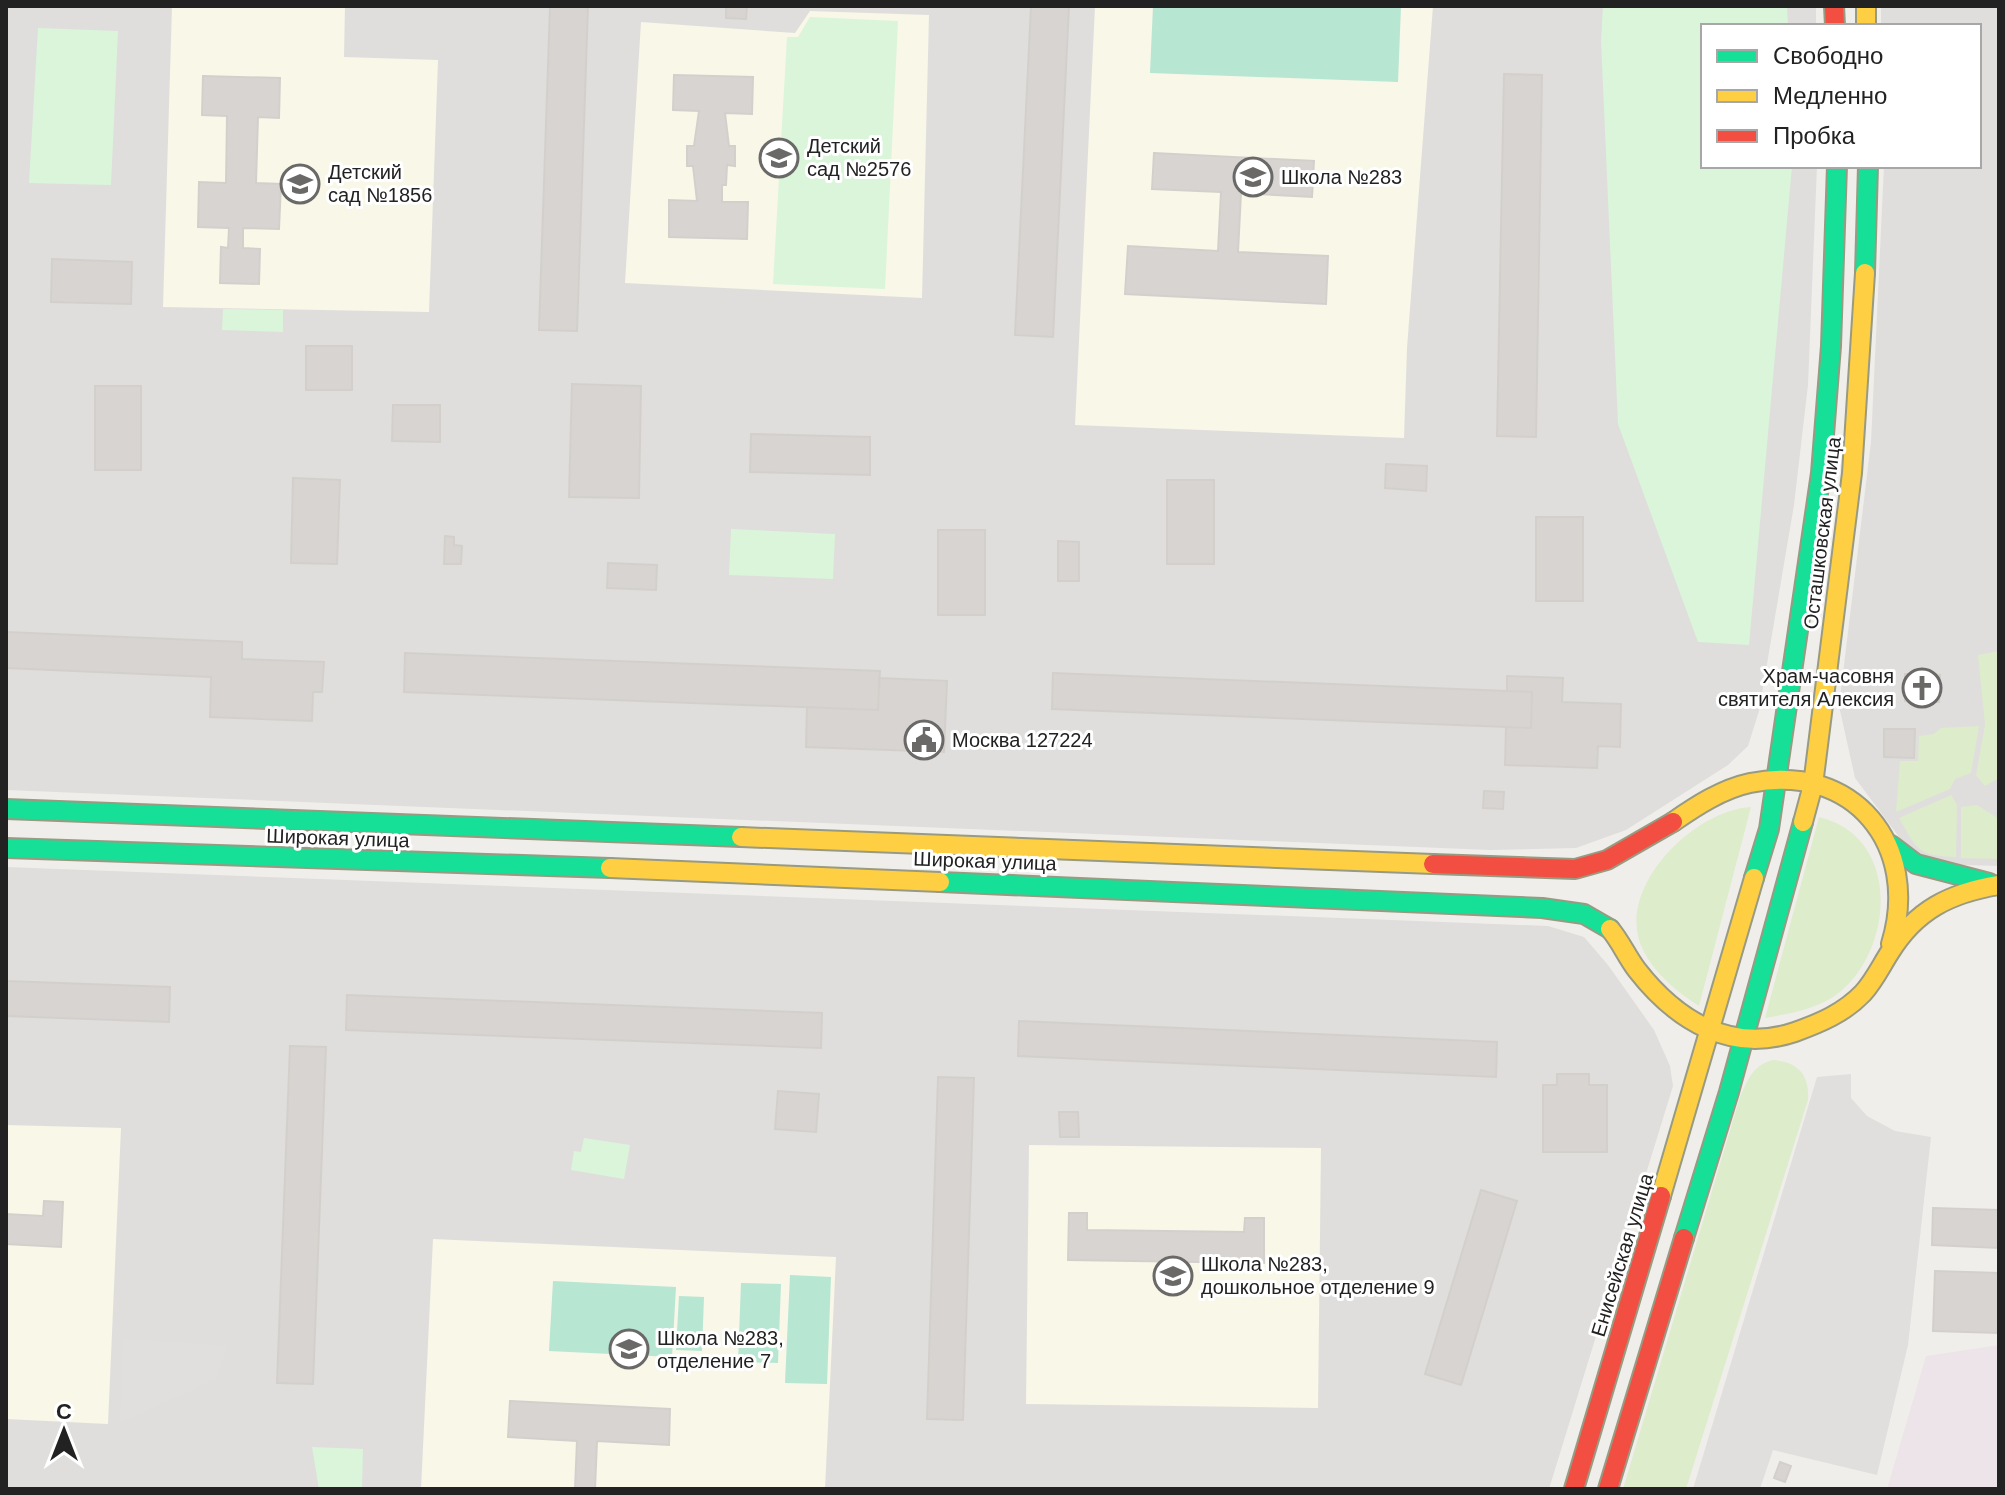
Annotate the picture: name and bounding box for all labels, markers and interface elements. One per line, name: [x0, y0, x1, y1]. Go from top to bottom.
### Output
legend: [1701, 24, 1981, 168]
text: Свободно: [1773, 42, 1883, 69]
text: Медленно: [1773, 82, 1887, 109]
text: Пробка: [1773, 122, 1856, 149]
place label: Детский сад №2576: [807, 135, 911, 180]
school or university icon: Детский сад №2576: [758, 137, 800, 179]
school or university icon: Школа №283: [1232, 156, 1274, 198]
place label: Детский сад №1856: [328, 161, 432, 206]
school or university icon: Детский сад №1856: [279, 163, 321, 205]
place label: Школа №283: [1281, 166, 1402, 188]
street label: Осташковская улица: [1799, 435, 1845, 631]
place label: Храм-часовня святителя Алексия: [1718, 665, 1894, 710]
church icon: Храм-часовня святителя Алексия: [1901, 667, 1943, 709]
public building icon: Москва 127224: [903, 719, 945, 761]
place label: Москва 127224: [952, 729, 1093, 751]
street label: Широкая улица: [266, 825, 411, 852]
street label: Широкая улица: [913, 848, 1058, 875]
street label: Енисейская улица: [1587, 1170, 1658, 1339]
place label: Школа №283, дошкольное отделение 9: [1201, 1253, 1435, 1298]
school or university icon: Школа №283, дошкольное отделение 9: [1152, 1255, 1194, 1297]
place label: Школа №283, отделение 7: [657, 1327, 784, 1372]
school or university icon: Школа №283, отделение 7: [608, 1328, 650, 1370]
north arrow: [24, 1391, 104, 1471]
text: С: [56, 1399, 72, 1424]

